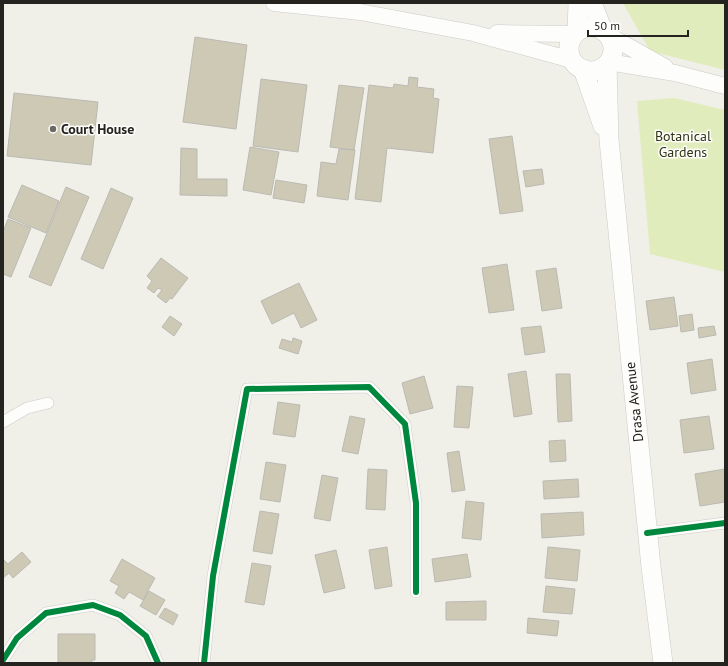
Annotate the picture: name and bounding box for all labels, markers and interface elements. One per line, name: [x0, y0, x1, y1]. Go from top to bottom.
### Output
scale bar: [588, 12, 688, 38]
text: 50 m: [594, 18, 620, 33]
place label: Court House: [61, 120, 134, 138]
marker: Court House: [48, 124, 58, 134]
park label: Botanical Gardens: [655, 127, 711, 161]
street label: Drasa Avenue: [621, 361, 647, 443]

